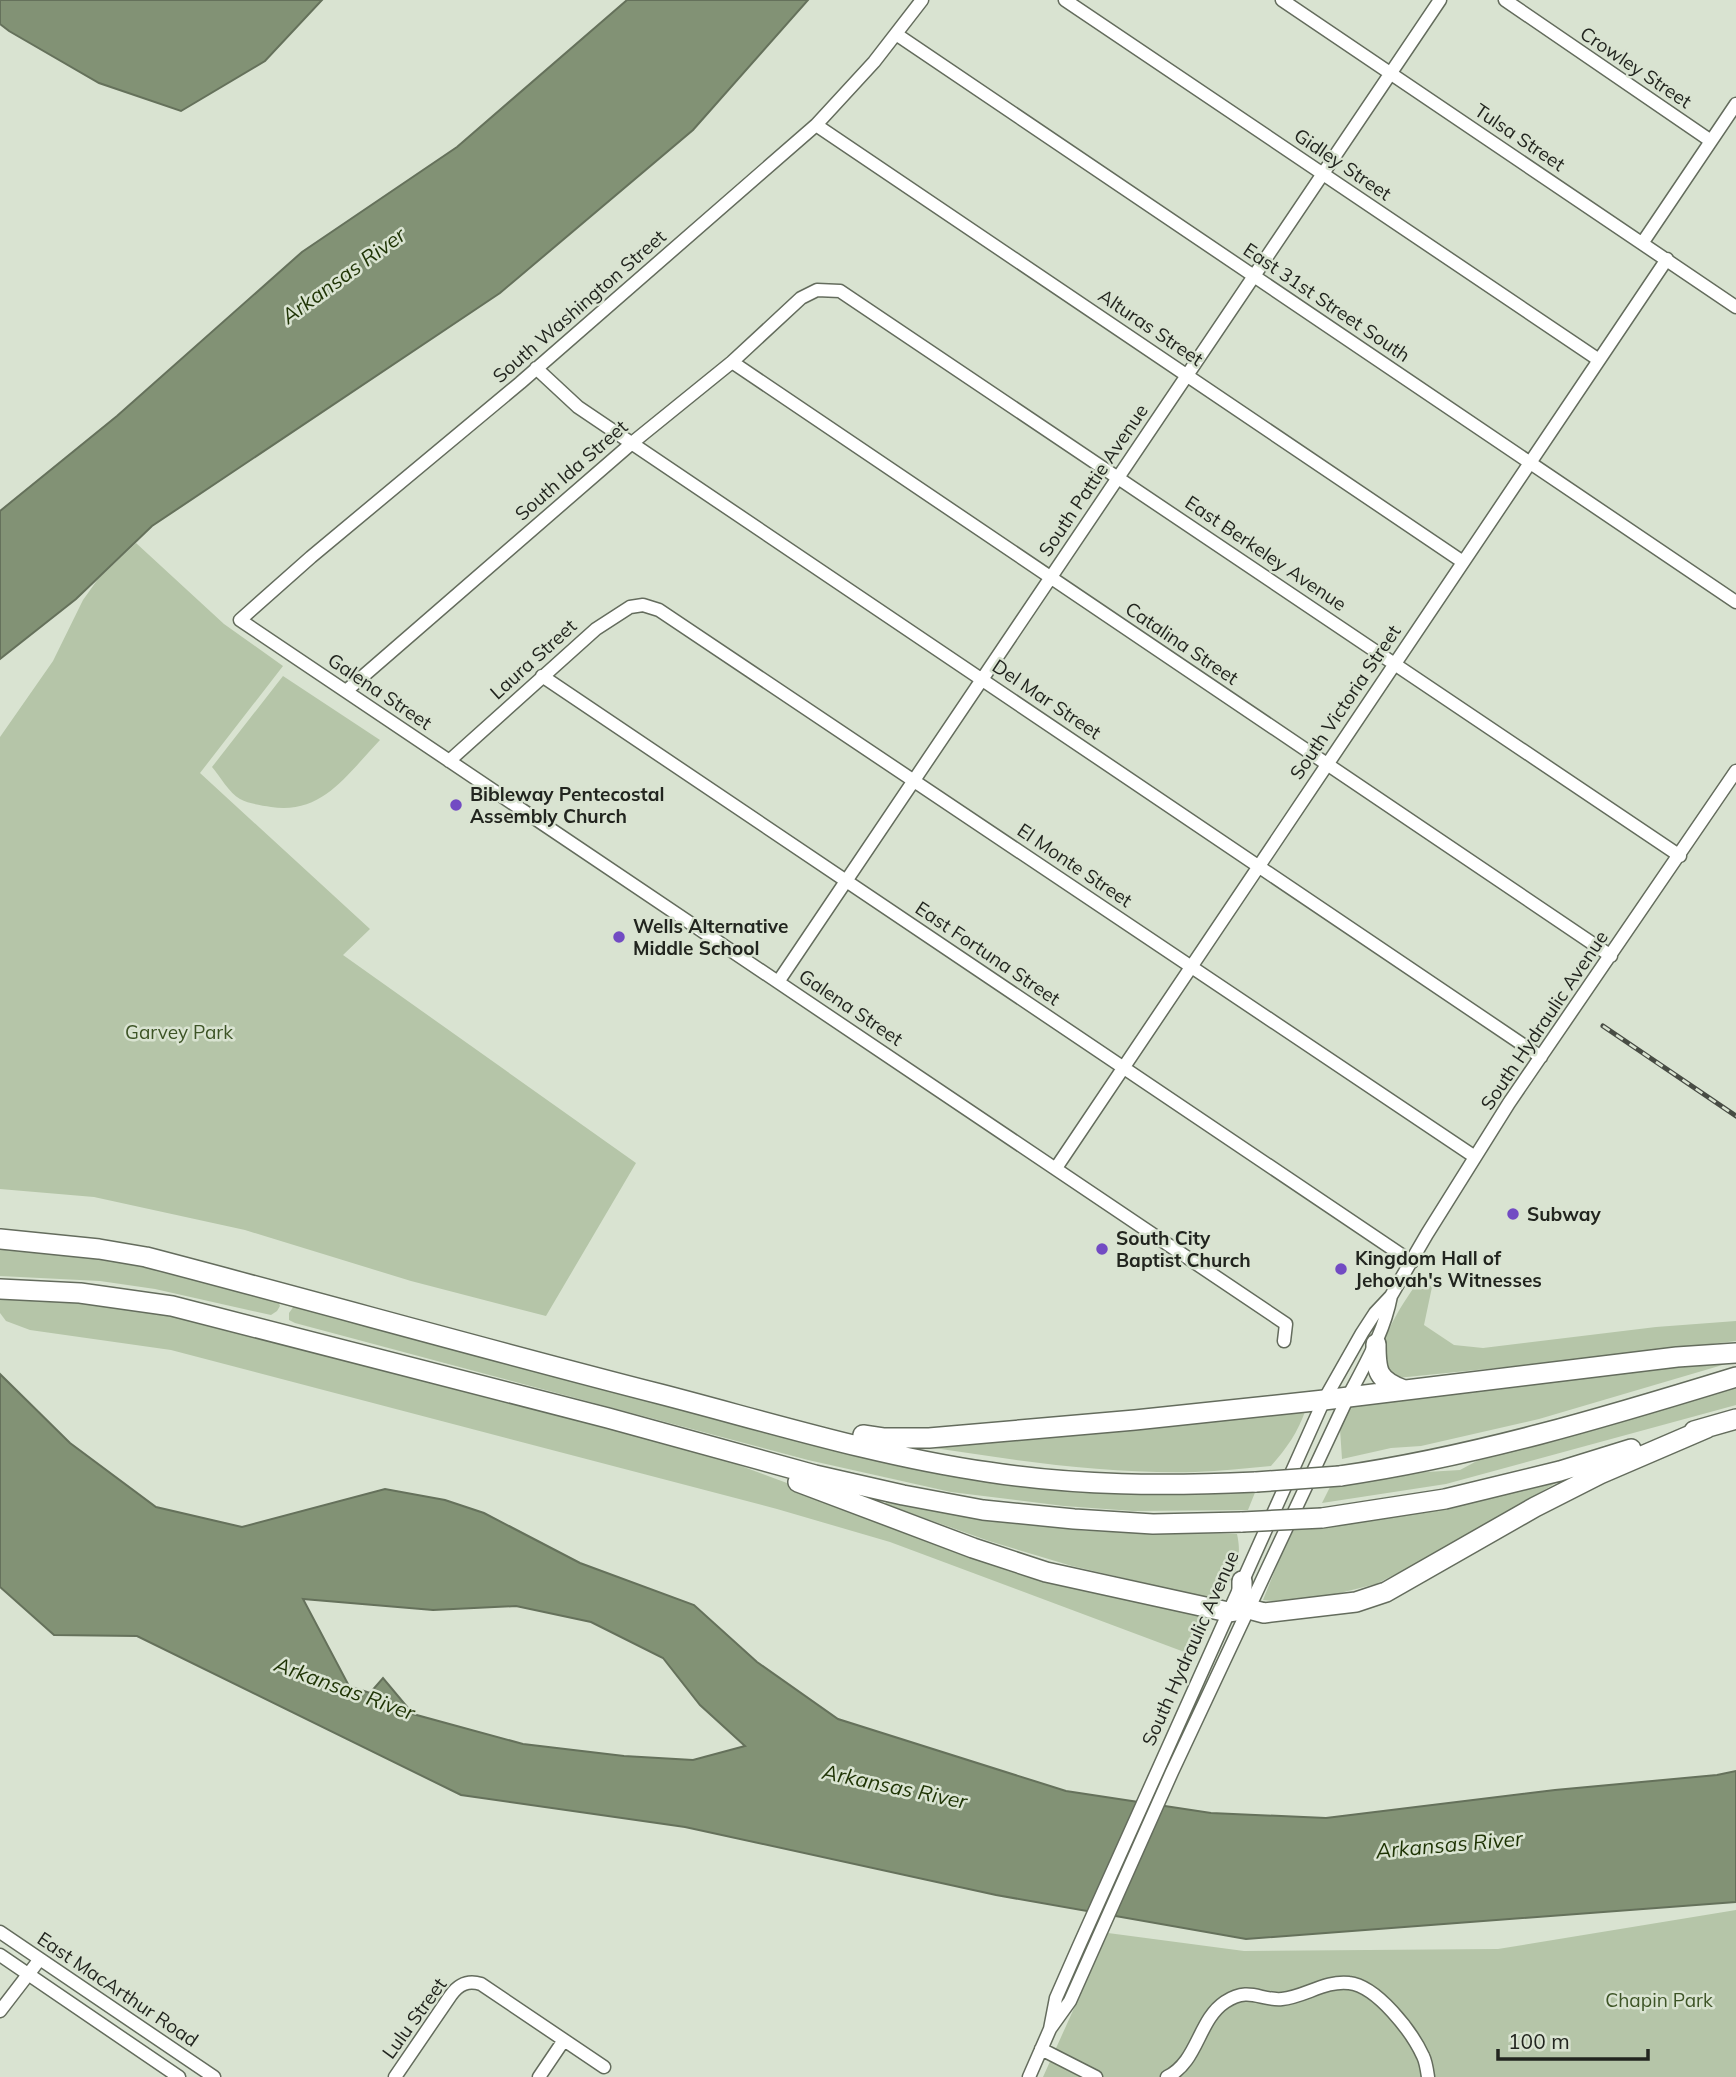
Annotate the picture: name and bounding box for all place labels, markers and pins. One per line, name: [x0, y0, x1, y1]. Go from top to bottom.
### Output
place label: Bibleway Pentecostal Assembly Church: [470, 782, 664, 828]
marker: Bibleway Pentecostal Assembly Church: [448, 797, 464, 813]
place label: Wells Alternative Middle School: [633, 914, 788, 960]
marker: Wells Alternative Middle School: [611, 929, 627, 945]
place label: Subway: [1527, 1202, 1601, 1226]
marker: Subway: [1505, 1206, 1521, 1222]
place label: South City Baptist Church: [1116, 1226, 1251, 1272]
marker: South City Baptist Church: [1094, 1241, 1110, 1257]
place label: Kingdom Hall of Jehovah's Witnesses: [1355, 1246, 1542, 1292]
marker: Kingdom Hall of Jehovah's Witnesses: [1333, 1261, 1349, 1277]

